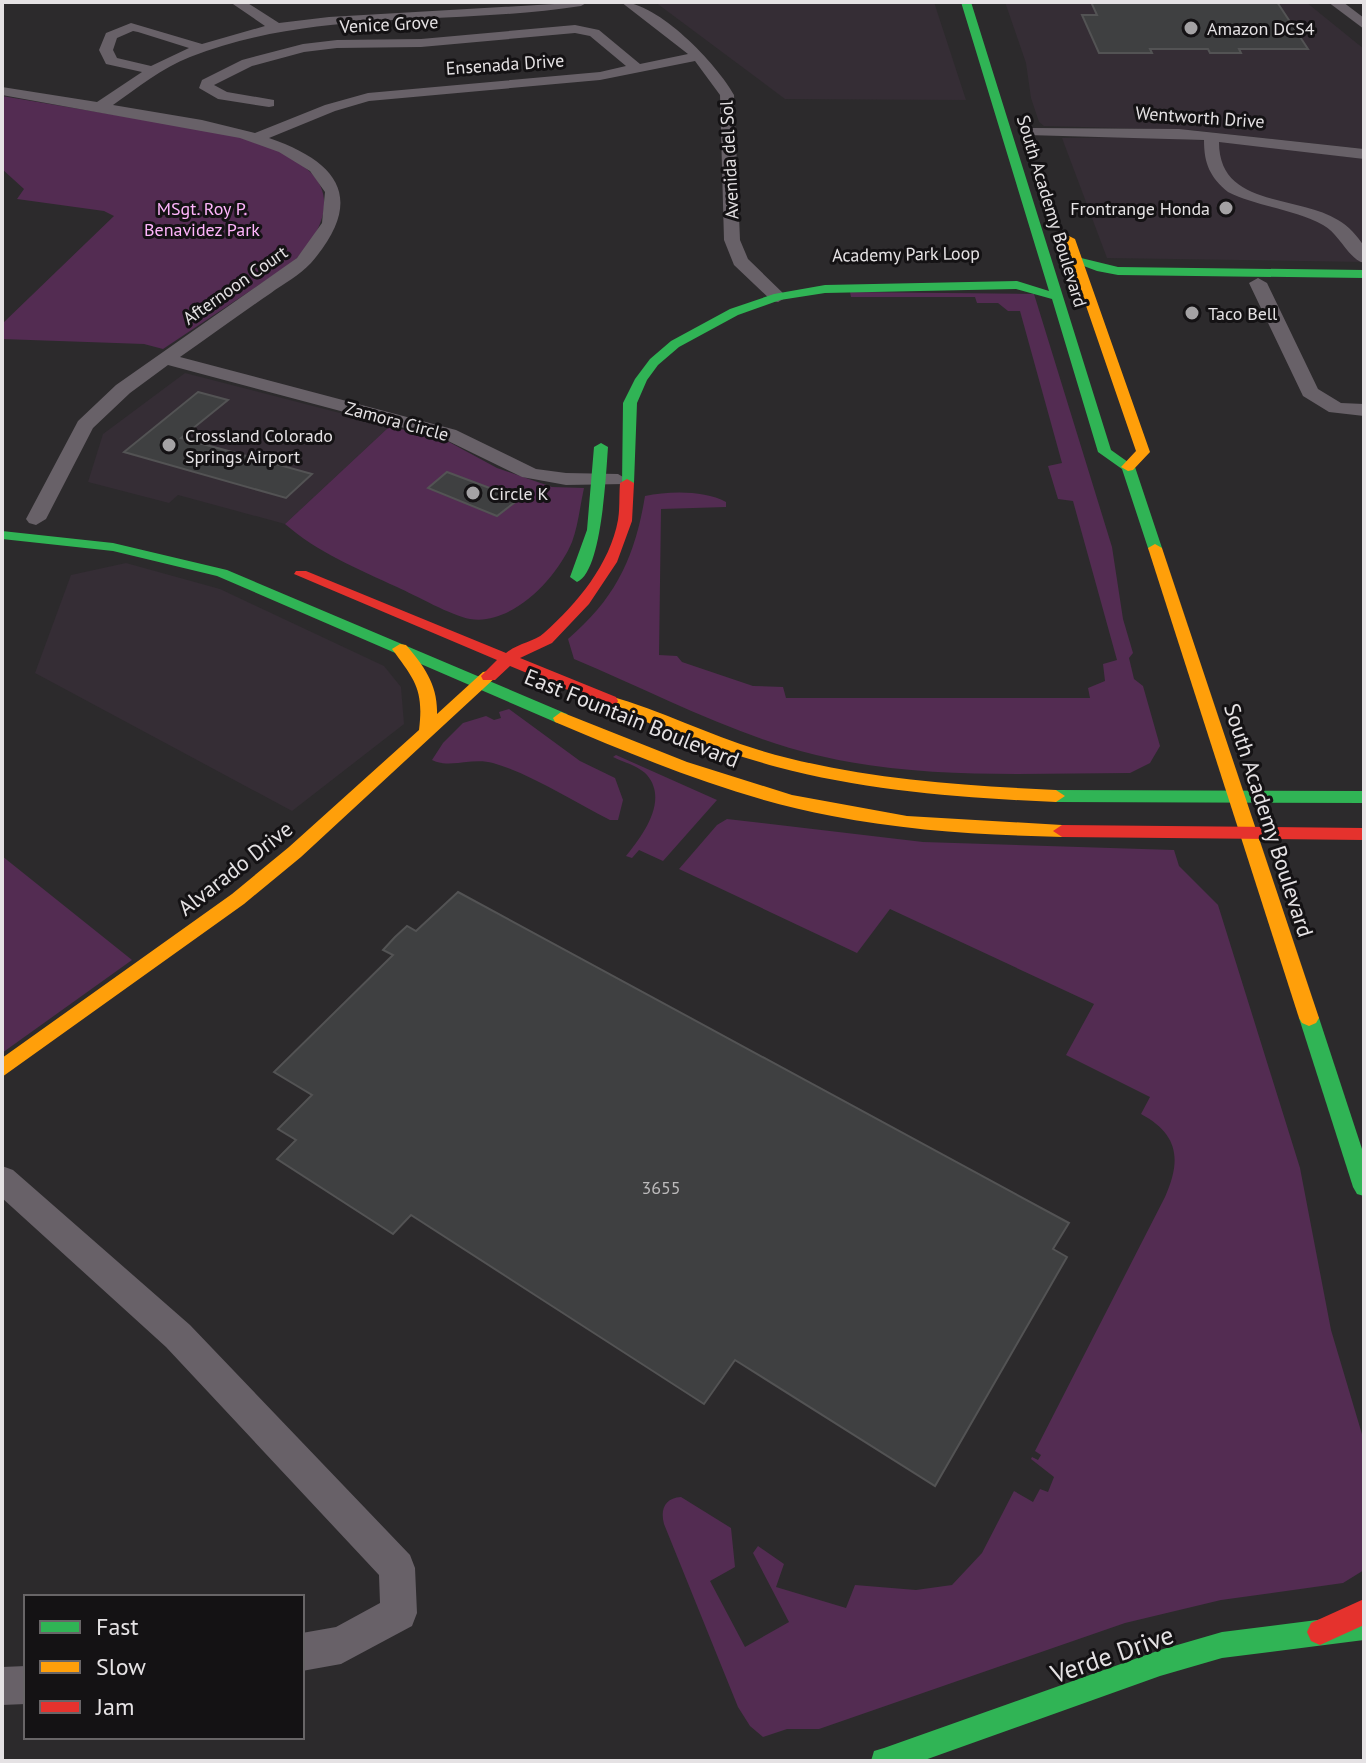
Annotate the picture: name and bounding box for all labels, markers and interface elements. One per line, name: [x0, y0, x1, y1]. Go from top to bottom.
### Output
street label: Venice Grove: [338, 10, 439, 38]
place label: Amazon DCS4: [1207, 17, 1315, 40]
marker: Amazon DCS4: [1182, 19, 1200, 37]
street label: Ensenada Drive: [445, 48, 565, 80]
street label: Avenida del Sol: [714, 99, 744, 220]
street label: Wentworth Drive: [1135, 101, 1265, 133]
street label: South Academy Boulevard: [1012, 112, 1092, 310]
park label: MSgt. Roy P. Benavidez Park: [144, 197, 260, 241]
place label: Frontrange Honda: [1070, 197, 1210, 220]
marker: Frontrange Honda: [1217, 199, 1235, 217]
street label: Afternoon Court: [178, 240, 292, 330]
street label: Academy Park Loop: [832, 241, 980, 267]
place label: Taco Bell: [1208, 302, 1278, 325]
marker: Taco Bell: [1183, 304, 1201, 322]
street label: Zamora Circle: [343, 396, 451, 446]
place label: Crossland Colorado Springs Airport: [185, 424, 333, 468]
marker: Crossland Colorado Springs Airport: [160, 436, 178, 454]
place label: Circle K: [489, 482, 549, 505]
marker: Circle K: [464, 484, 482, 502]
street label: East Fountain Boulevard: [521, 662, 743, 774]
street label: South Academy Boulevard: [1218, 700, 1320, 940]
street label: Alvarado Drive: [172, 814, 298, 922]
house number: 3655: [641, 1176, 681, 1199]
legend: [24, 1595, 304, 1739]
text: Fast: [96, 1611, 139, 1642]
street label: Verde Drive: [1045, 1618, 1178, 1691]
text: Slow: [96, 1651, 146, 1682]
text: Jam: [95, 1691, 134, 1722]

